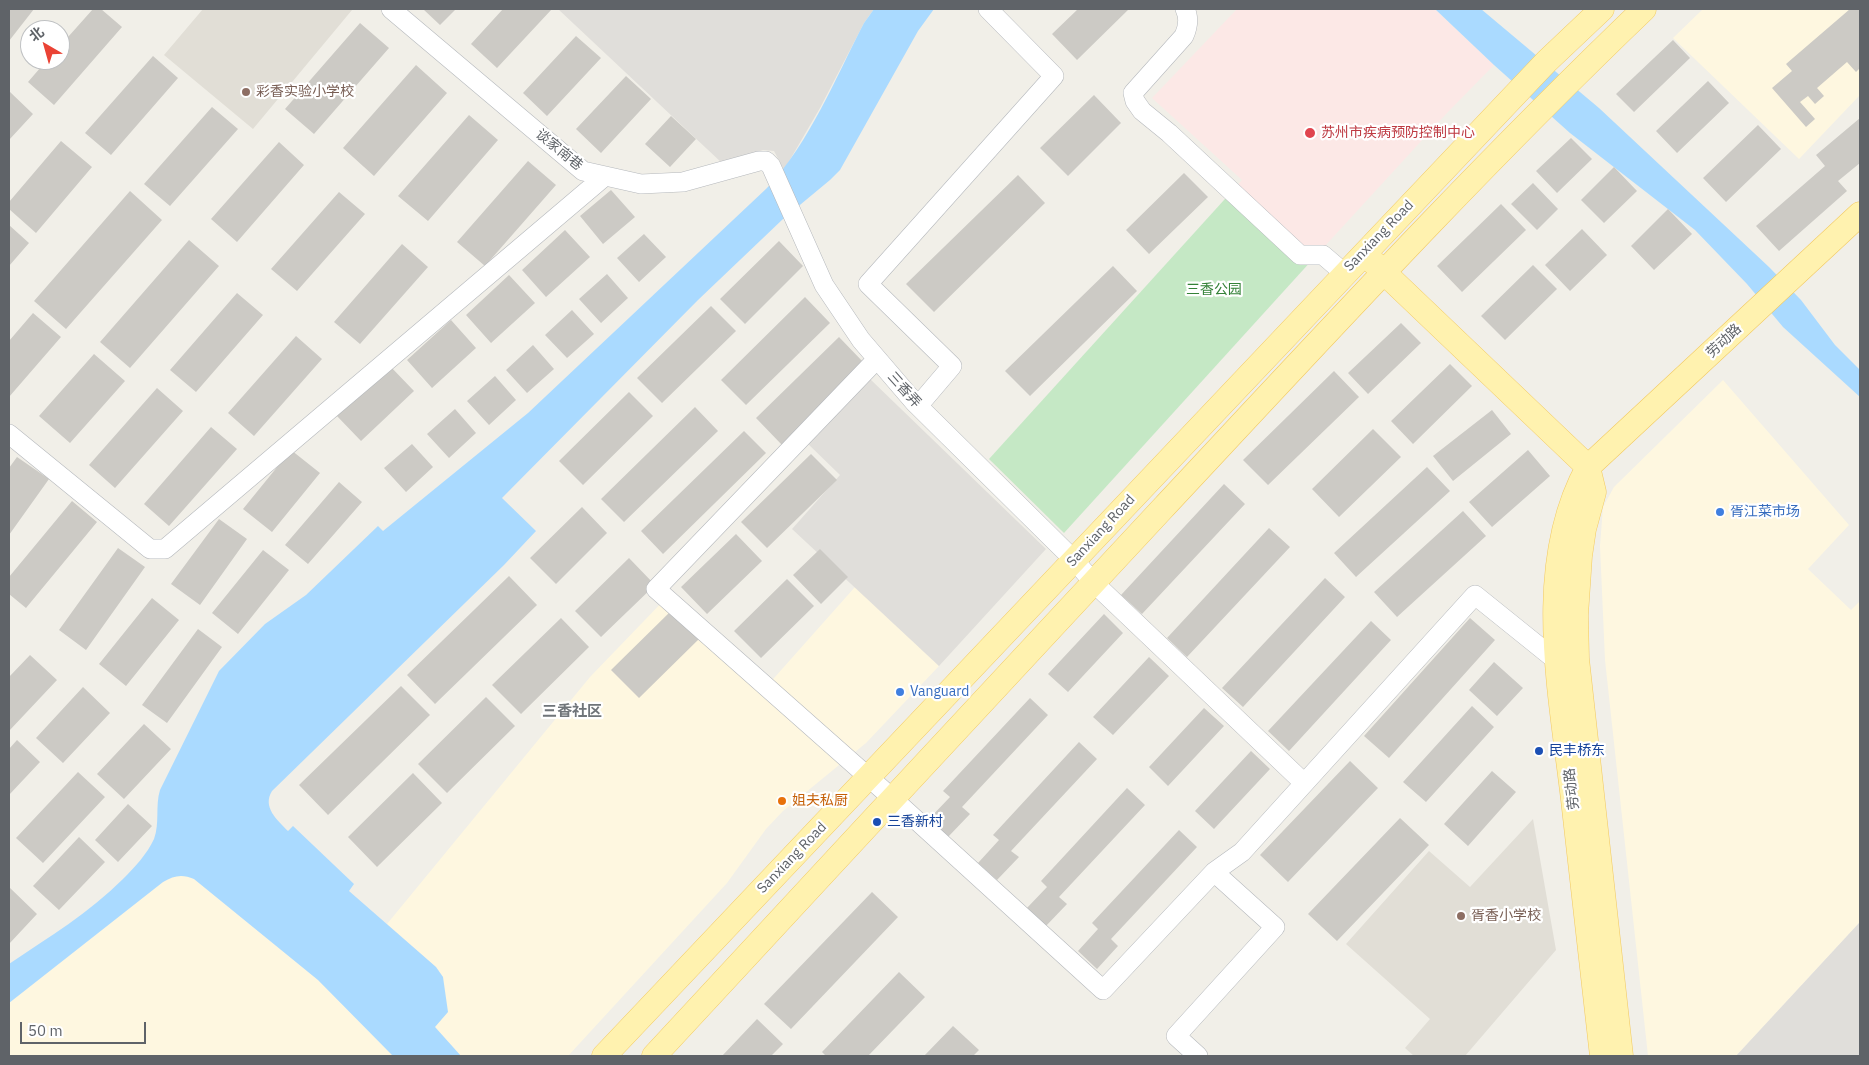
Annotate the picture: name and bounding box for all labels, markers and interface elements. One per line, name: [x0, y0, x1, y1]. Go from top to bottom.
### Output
north arrow: [20, 20, 70, 70]
text: 北: [25, 23, 47, 45]
place label: 彩香实验小学校: [256, 84, 354, 100]
marker: 彩香实验小学校: [240, 86, 252, 98]
place label: 苏州市疾病预防控制中心: [1321, 125, 1475, 141]
street label: 谈家南巷: [532, 126, 586, 174]
marker: 苏州市疾病预防控制中心: [1303, 126, 1317, 140]
street label: Sanxiang Road: [1341, 197, 1417, 275]
park label: 三香公园: [1186, 282, 1242, 298]
street label: 劳动路: [1703, 321, 1745, 361]
street label: 三香弄: [884, 369, 924, 411]
street label: Sanxiang Road: [1063, 491, 1139, 571]
place label: 胥江菜市场: [1730, 504, 1800, 520]
marker: 胥江菜市场: [1714, 506, 1726, 518]
place label: Vanguard: [910, 684, 969, 700]
marker: Vanguard: [894, 686, 906, 698]
district label: 三香社区: [542, 703, 602, 721]
place label: 民丰桥东: [1549, 743, 1605, 759]
marker: 民丰桥东: [1533, 745, 1545, 757]
street label: 劳动路: [1561, 767, 1583, 811]
place label: 姐夫私厨: [792, 793, 848, 809]
marker: 姐夫私厨: [776, 795, 788, 807]
place label: 三香新村: [887, 814, 943, 830]
marker: 三香新村: [871, 816, 883, 828]
street label: Sanxiang Road: [754, 819, 830, 897]
place label: 胥香小学校: [1471, 908, 1541, 924]
marker: 胥香小学校: [1455, 910, 1467, 922]
scale bar: [22, 1012, 149, 1044]
text: 50 m: [28, 1021, 63, 1040]

